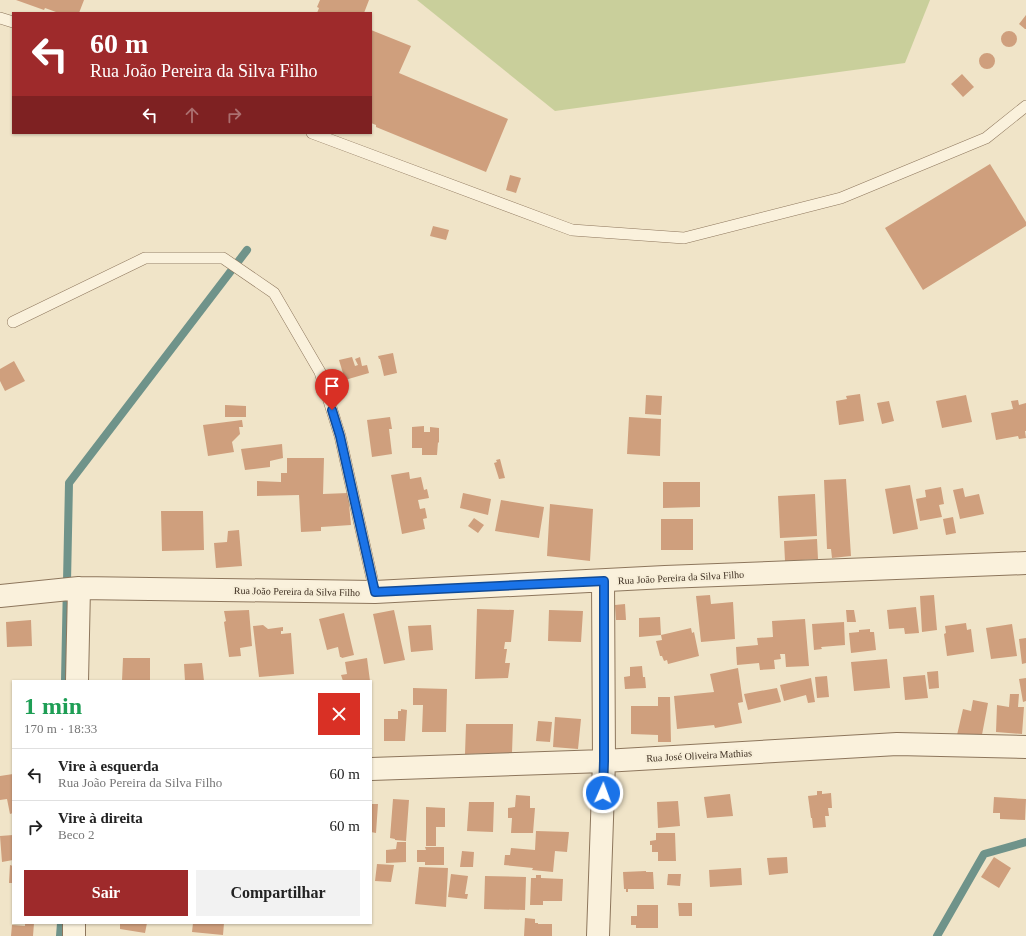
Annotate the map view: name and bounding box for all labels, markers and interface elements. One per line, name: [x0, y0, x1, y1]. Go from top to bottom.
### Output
icon: left: [24, 28, 76, 80]
text: 60 m: [90, 28, 148, 59]
text: Rua João Pereira da Silva Filho: [90, 61, 317, 81]
icon: left: [139, 104, 161, 126]
icon: ahead: [181, 104, 203, 126]
icon: right: [223, 104, 245, 126]
pin: [315, 369, 349, 410]
icon: arrive: [321, 375, 343, 397]
street label: Rua João Pereira da Silva Filho: [618, 569, 744, 586]
street label: Rua João Pereira da Silva Filho: [234, 585, 360, 598]
text: 1 min: [24, 693, 82, 719]
button: close: [318, 693, 360, 735]
text: 170 m · 18:33: [24, 721, 97, 736]
street label: Rua José Oliveira Mathias: [646, 747, 752, 764]
text: Vire à esquerda: [58, 758, 159, 774]
icon: left: [24, 764, 46, 786]
text: 60 m: [330, 766, 360, 782]
position arrow: [582, 772, 624, 814]
text: Rua João Pereira da Silva Filho: [58, 775, 222, 790]
text: Vire à direita: [58, 810, 143, 826]
icon: right: [24, 816, 46, 838]
text: 60 m: [330, 818, 360, 834]
text: Beco 2: [58, 827, 94, 842]
button: Sair: [24, 870, 188, 916]
button: Compartilhar: [196, 870, 360, 916]

